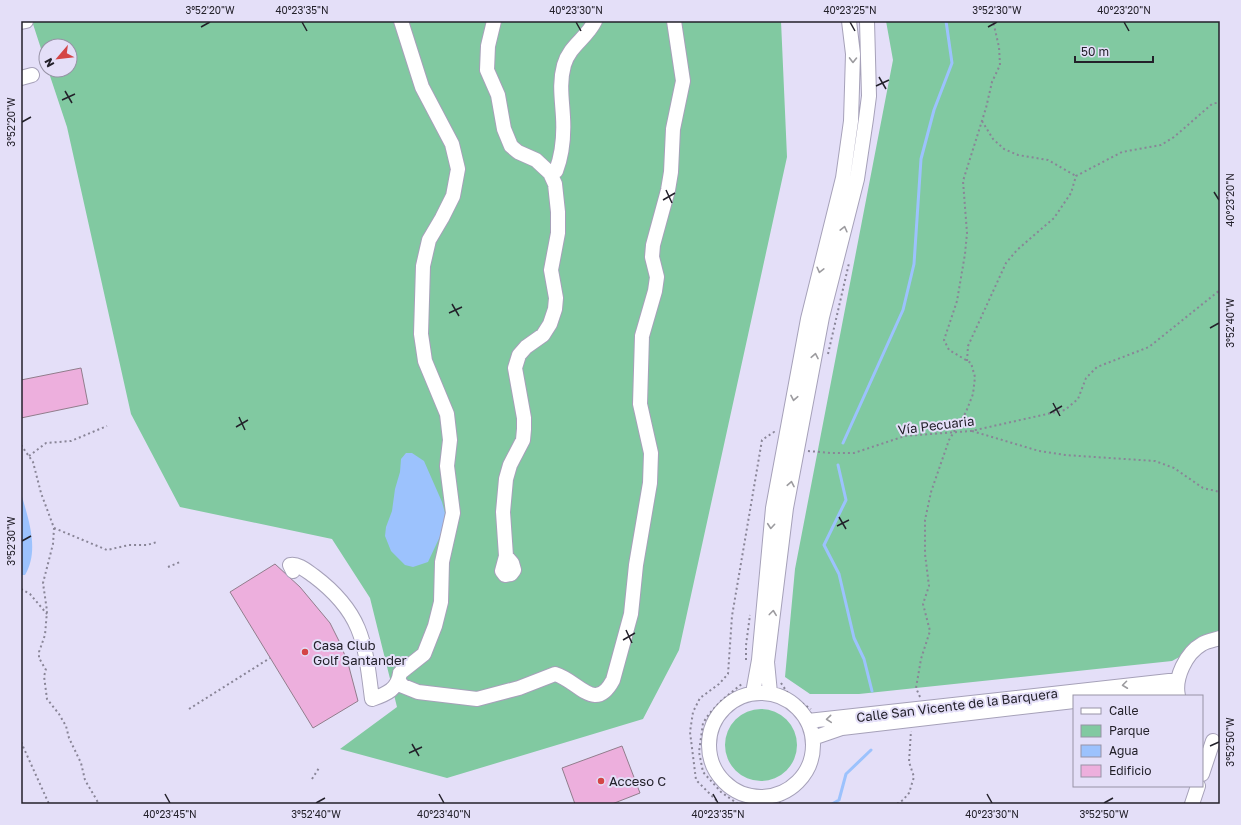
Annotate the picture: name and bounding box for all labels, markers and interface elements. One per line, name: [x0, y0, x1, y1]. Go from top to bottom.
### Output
text: 3°52'20"W: [185, 4, 235, 16]
text: 40°23'35"N: [275, 4, 329, 16]
text: 40°23'30"N: [549, 4, 603, 16]
text: 40°23'25"N: [823, 4, 877, 16]
text: 3°52'30"W: [972, 4, 1022, 16]
text: 40°23'20"N: [1097, 4, 1151, 16]
north arrow: [38, 38, 78, 78]
scale bar: [1075, 38, 1153, 64]
text: 50 m: [1081, 44, 1109, 59]
text: N: [41, 56, 56, 70]
one-way arrow: [849, 57, 857, 63]
text: 3°52'20"W: [5, 97, 17, 147]
text: 40°23'20"N: [1224, 173, 1236, 227]
one-way arrow: [839, 226, 848, 233]
one-way arrow: [816, 267, 825, 274]
text: 3°52'40"W: [1224, 298, 1236, 348]
one-way arrow: [810, 353, 819, 359]
one-way arrow: [790, 394, 798, 401]
street label: Vía Pecuaria: [897, 412, 975, 438]
one-way arrow: [786, 481, 794, 487]
text: 3°52'30"W: [5, 516, 17, 566]
one-way arrow: [767, 522, 776, 529]
one-way arrow: [768, 609, 777, 616]
place label: Casa Club Golf Santander: [313, 637, 407, 668]
marker: Casa Club Golf Santander: [300, 647, 310, 657]
one-way arrow: [1122, 680, 1128, 689]
street label: Calle San Vicente de la Barquera: [855, 685, 1059, 725]
legend: [1073, 695, 1203, 787]
text: Calle: [1109, 703, 1139, 718]
one-way arrow: [826, 715, 832, 724]
text: 3°52'50"W: [1224, 717, 1236, 767]
text: Parque: [1109, 723, 1150, 738]
text: Agua: [1109, 743, 1138, 758]
text: Edificio: [1109, 763, 1151, 778]
place label: Acceso C: [609, 773, 666, 789]
marker: Acceso C: [596, 776, 606, 786]
text: 40°23'45"N: [143, 808, 197, 820]
text: 3°52'40"W: [291, 808, 341, 820]
text: 40°23'40"N: [417, 808, 471, 820]
text: 40°23'35"N: [691, 808, 745, 820]
text: 40°23'30"N: [965, 808, 1019, 820]
text: 3°52'50"W: [1079, 808, 1129, 820]

